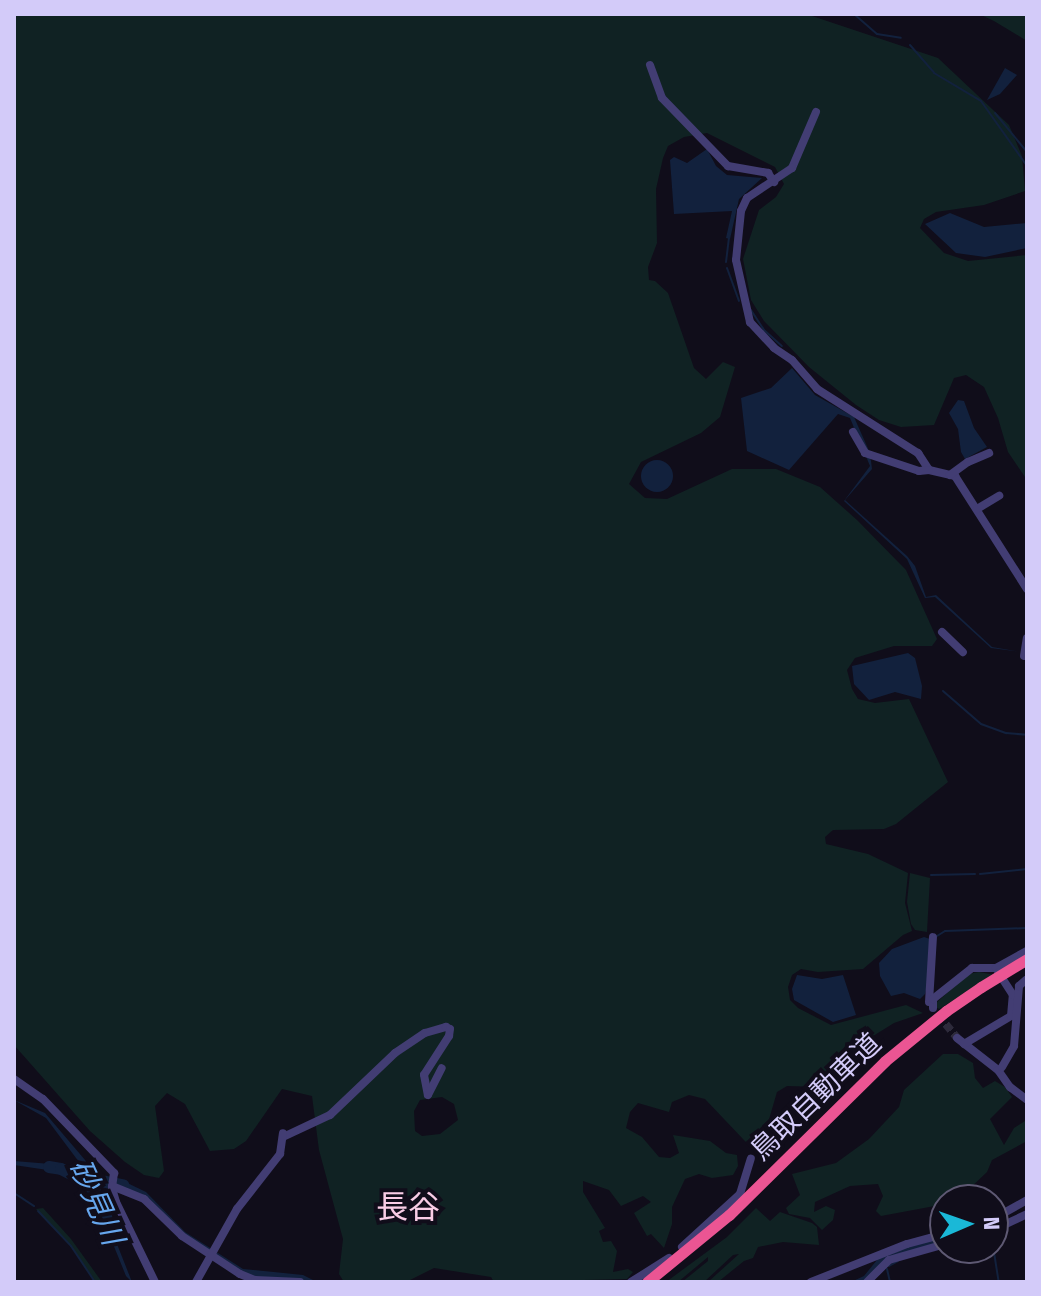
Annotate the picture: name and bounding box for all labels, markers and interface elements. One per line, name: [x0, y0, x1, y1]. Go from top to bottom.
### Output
street label: 鳥取自動車道: [744, 1027, 888, 1167]
water label: 砂見川: [61, 1154, 131, 1250]
north arrow: [929, 1184, 1009, 1264]
district label: 長谷: [376, 1188, 440, 1226]
text: N: [978, 1216, 1005, 1230]

